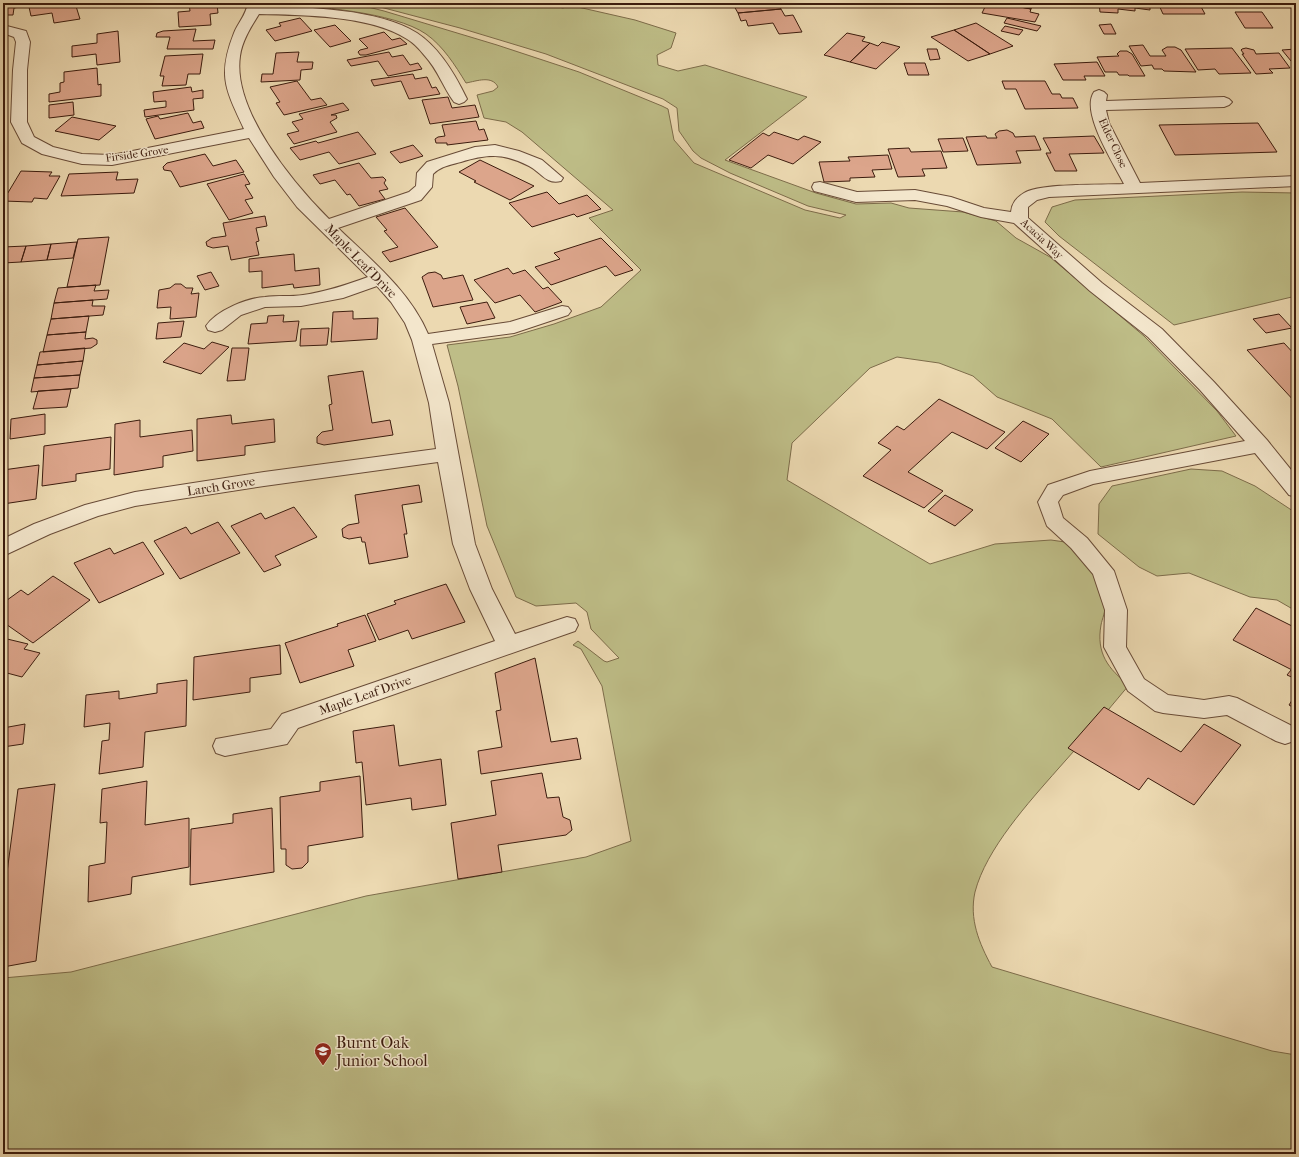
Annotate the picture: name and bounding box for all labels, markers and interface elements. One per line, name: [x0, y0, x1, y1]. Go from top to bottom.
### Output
street label: Elder Close: [1096, 116, 1130, 171]
street label: Firside Grove: [105, 143, 170, 165]
street label: Acacia Way: [1017, 215, 1067, 263]
street label: Maple Leaf Drive: [322, 221, 400, 301]
street label: Larch Grove: [186, 473, 257, 499]
street label: Maple Leaf Drive: [317, 672, 414, 718]
place label: Burnt Oak Junior School: [334, 1033, 428, 1070]
school or university icon: Burnt Oak Junior School: [313, 1041, 333, 1066]

